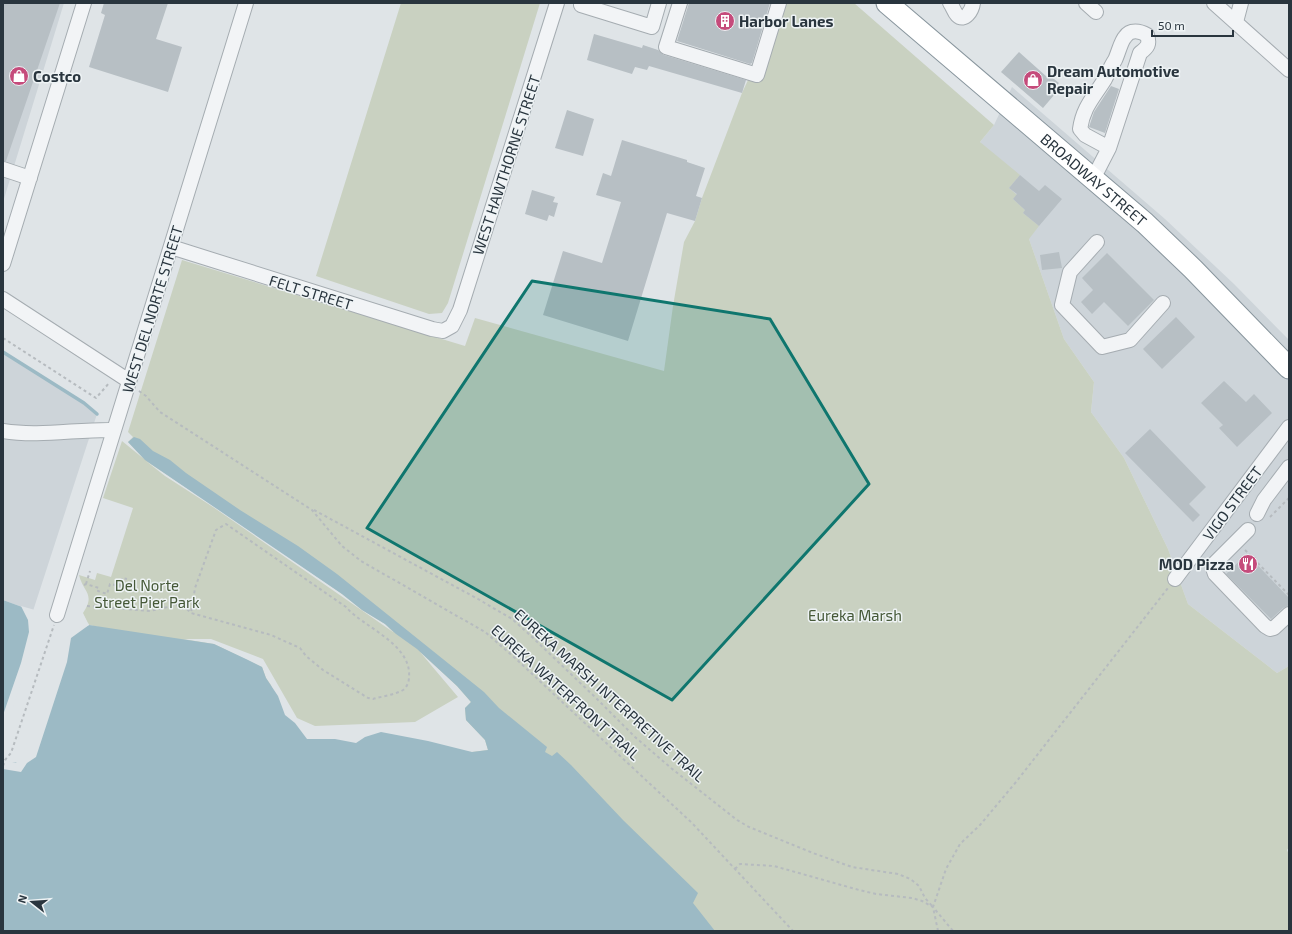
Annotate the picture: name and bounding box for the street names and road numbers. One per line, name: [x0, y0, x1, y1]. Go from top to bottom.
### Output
street label: WEST HAWTHORNE STREET: [468, 72, 544, 257]
street label: BROADWAY STREET: [1037, 129, 1151, 230]
street label: WEST DEL NORTE STREET: [118, 223, 186, 395]
street label: FELT STREET: [267, 271, 355, 313]
street label: VIGO STREET: [1198, 462, 1266, 543]
street label: EUREKA MARSH INTERPRETIVE TRAIL: [511, 605, 709, 786]
street label: EUREKA WATERFRONT TRAIL: [488, 620, 644, 764]

